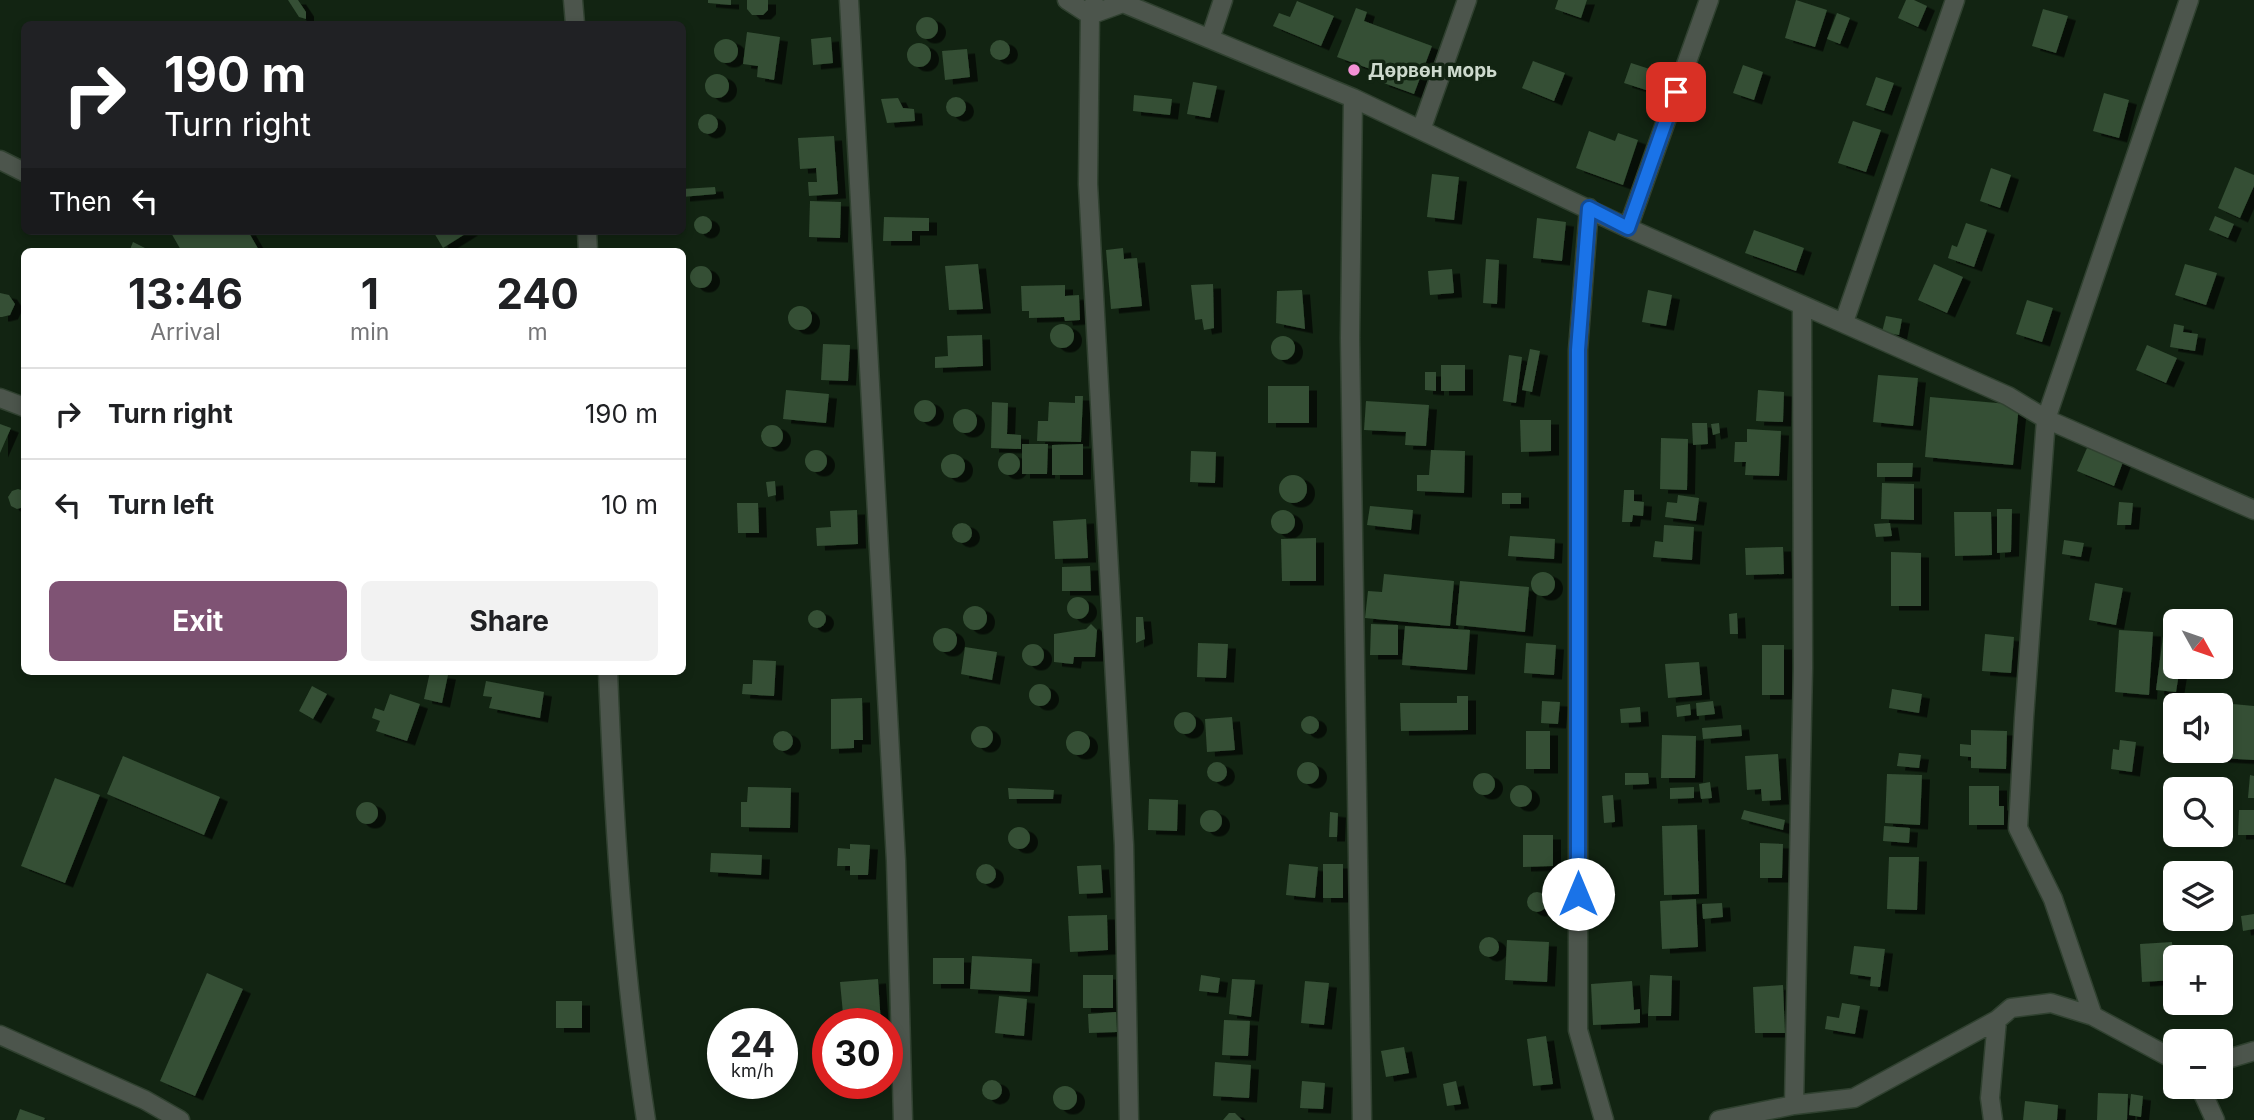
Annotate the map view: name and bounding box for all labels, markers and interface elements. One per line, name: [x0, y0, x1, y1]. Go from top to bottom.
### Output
text: 190 m: [164, 45, 306, 104]
icon: right: [49, 49, 140, 140]
place label: Дөрвөн морь: [1368, 59, 1497, 82]
marker: Дөрвөн морь: [1346, 62, 1362, 78]
pin: [1646, 62, 1706, 122]
icon: arrive: [1657, 73, 1695, 111]
text: Turn right: [164, 105, 311, 144]
icon: left: [126, 182, 164, 220]
text: Then: [49, 186, 112, 217]
text: 13:46: [128, 268, 243, 319]
text: 1: [361, 268, 379, 319]
text: 240: [496, 268, 579, 319]
text: Arrival: [150, 318, 221, 346]
text: min: [350, 318, 389, 346]
text: m: [528, 318, 548, 346]
icon: right: [49, 395, 87, 433]
text: Turn right: [108, 398, 233, 429]
text: 190 m: [585, 398, 658, 429]
icon: left: [49, 486, 87, 524]
text: Turn left: [108, 489, 214, 520]
text: 10 m: [601, 489, 658, 520]
button: Exit: [49, 581, 347, 661]
button: Share: [361, 581, 658, 661]
north arrow: [2163, 609, 2233, 679]
map controls: [2163, 609, 2233, 1099]
button: sound: [2163, 693, 2233, 763]
button: search: [2163, 777, 2233, 847]
position arrow: [1541, 857, 1615, 931]
button: layers: [2163, 861, 2233, 931]
button: +: [2163, 945, 2233, 1015]
speed limit sign: 30: [812, 1008, 903, 1099]
text: 24: [730, 1023, 775, 1065]
button: −: [2163, 1029, 2233, 1099]
text: km/h: [731, 1060, 774, 1081]

